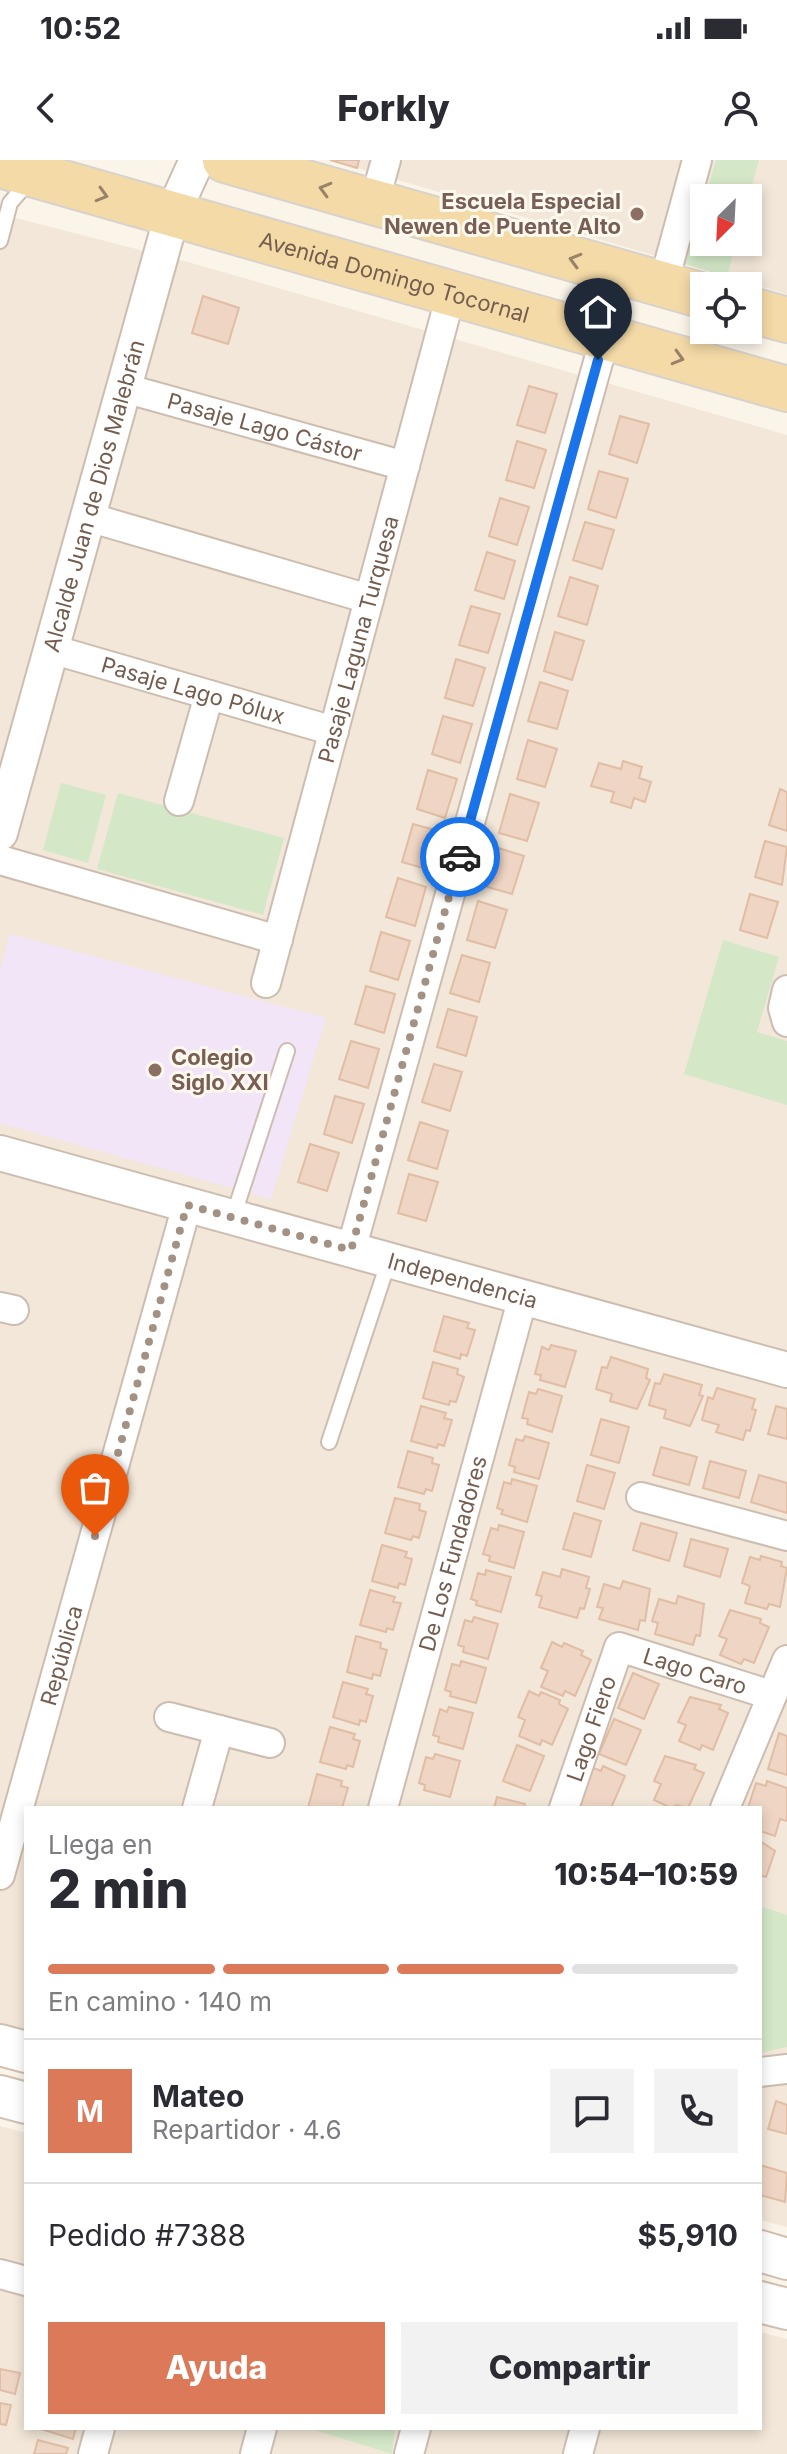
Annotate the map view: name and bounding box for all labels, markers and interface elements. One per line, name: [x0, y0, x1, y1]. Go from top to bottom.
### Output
text: 10:52: [40, 10, 121, 46]
icon: back: [24, 86, 68, 130]
text: Forkly: [337, 86, 450, 130]
icon: person: [719, 86, 763, 130]
one-way arrow: [319, 182, 332, 198]
north arrow: [690, 184, 762, 256]
map controls: [690, 184, 762, 344]
one-way arrow: [94, 185, 108, 202]
place label: Escuela Especial Newen de Puente Alto: [384, 188, 621, 239]
marker: Escuela Especial Newen de Puente Alto: [628, 205, 646, 223]
street label: Avenida Domingo Tocornal: [257, 227, 532, 328]
one-way arrow: [569, 253, 583, 269]
button: locate: [690, 272, 762, 344]
pin: [564, 278, 632, 360]
icon: home: [576, 290, 620, 334]
street label: Alcalde Juan de Dios Malebrán: [38, 337, 150, 655]
one-way arrow: [671, 349, 685, 365]
street label: Pasaje Lago Cástor: [164, 388, 365, 466]
street label: Pasaje Laguna Turquesa: [313, 513, 404, 765]
street label: Pasaje Lago Pólux: [98, 651, 288, 729]
courier: [420, 817, 500, 897]
icon: car: [438, 835, 482, 879]
place label: Colegio Siglo XXI: [171, 1044, 269, 1095]
marker: Colegio Siglo XXI: [146, 1061, 164, 1079]
street label: Independencia: [385, 1248, 540, 1314]
street label: De Los Fundadores: [414, 1453, 492, 1654]
pin: [61, 1454, 129, 1536]
icon: bag: [73, 1466, 117, 1510]
street label: República: [35, 1603, 88, 1708]
street label: Lago Caro: [640, 1643, 750, 1700]
street label: Lago Fiero: [561, 1672, 621, 1785]
text: Llega en: [48, 1829, 153, 1860]
text: 10:54–10:59: [554, 1856, 738, 1892]
text: 2 min: [48, 1858, 189, 1921]
text: En camino · 140 m: [48, 1986, 272, 2017]
button: chat: [550, 2069, 634, 2153]
button: phone: [654, 2069, 738, 2153]
text: Mateo: [152, 2078, 244, 2114]
text: M: [76, 2093, 104, 2129]
text: Repartidor · 4.6: [152, 2114, 342, 2145]
text: Pedido #7388: [48, 2217, 246, 2253]
text: $5,910: [638, 2217, 738, 2253]
button: Ayuda: [48, 2322, 385, 2414]
button: Compartir: [401, 2322, 738, 2414]

